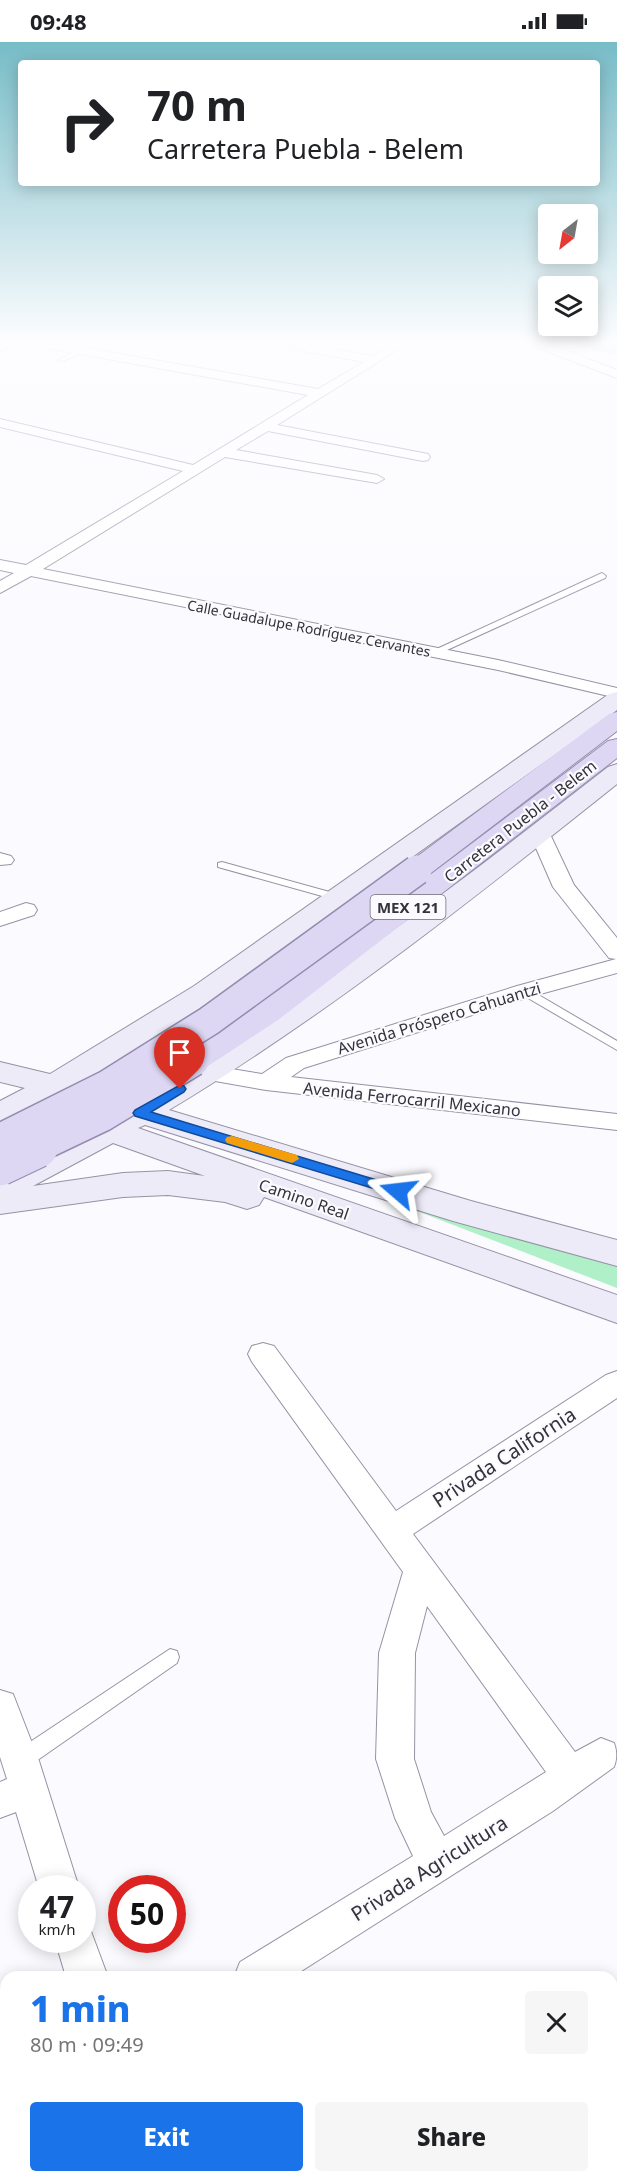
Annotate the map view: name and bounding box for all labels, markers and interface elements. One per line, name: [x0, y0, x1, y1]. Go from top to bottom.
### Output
text: 09:48: [30, 6, 87, 36]
text: 70 m: [147, 76, 247, 133]
icon: right: [48, 84, 126, 162]
text: Carretera Puebla - Belem: [147, 130, 464, 167]
north arrow: [538, 204, 598, 264]
map controls: [538, 204, 598, 336]
button: layers: [538, 276, 598, 336]
street label: Calle Guadalupe Rodríguez Cervantes: [186, 595, 432, 661]
street label: Carretera Puebla - Belem: [439, 755, 601, 887]
road number: MEX 121: [370, 895, 446, 919]
street label: Avenida Próspero Cahuantzi: [334, 977, 544, 1059]
pin: [154, 1027, 205, 1089]
icon: arrive: [163, 1036, 196, 1069]
street label: Avenida Ferrocarril Mexicano: [302, 1077, 522, 1121]
position arrow: [366, 1159, 430, 1223]
street label: Camino Real: [256, 1173, 352, 1225]
street label: Privada California: [427, 1401, 581, 1513]
street label: Privada Agricultura: [346, 1809, 512, 1927]
speed limit sign: 50: [108, 1875, 186, 1953]
text: 47: [40, 1886, 74, 1927]
text: km/h: [39, 1919, 75, 1939]
text: 1 min: [30, 1984, 131, 2033]
button: close: [525, 1991, 588, 2054]
text: 80 m · 09:49: [30, 2031, 144, 2058]
button: Exit: [30, 2102, 303, 2171]
button: Share: [315, 2102, 588, 2171]

